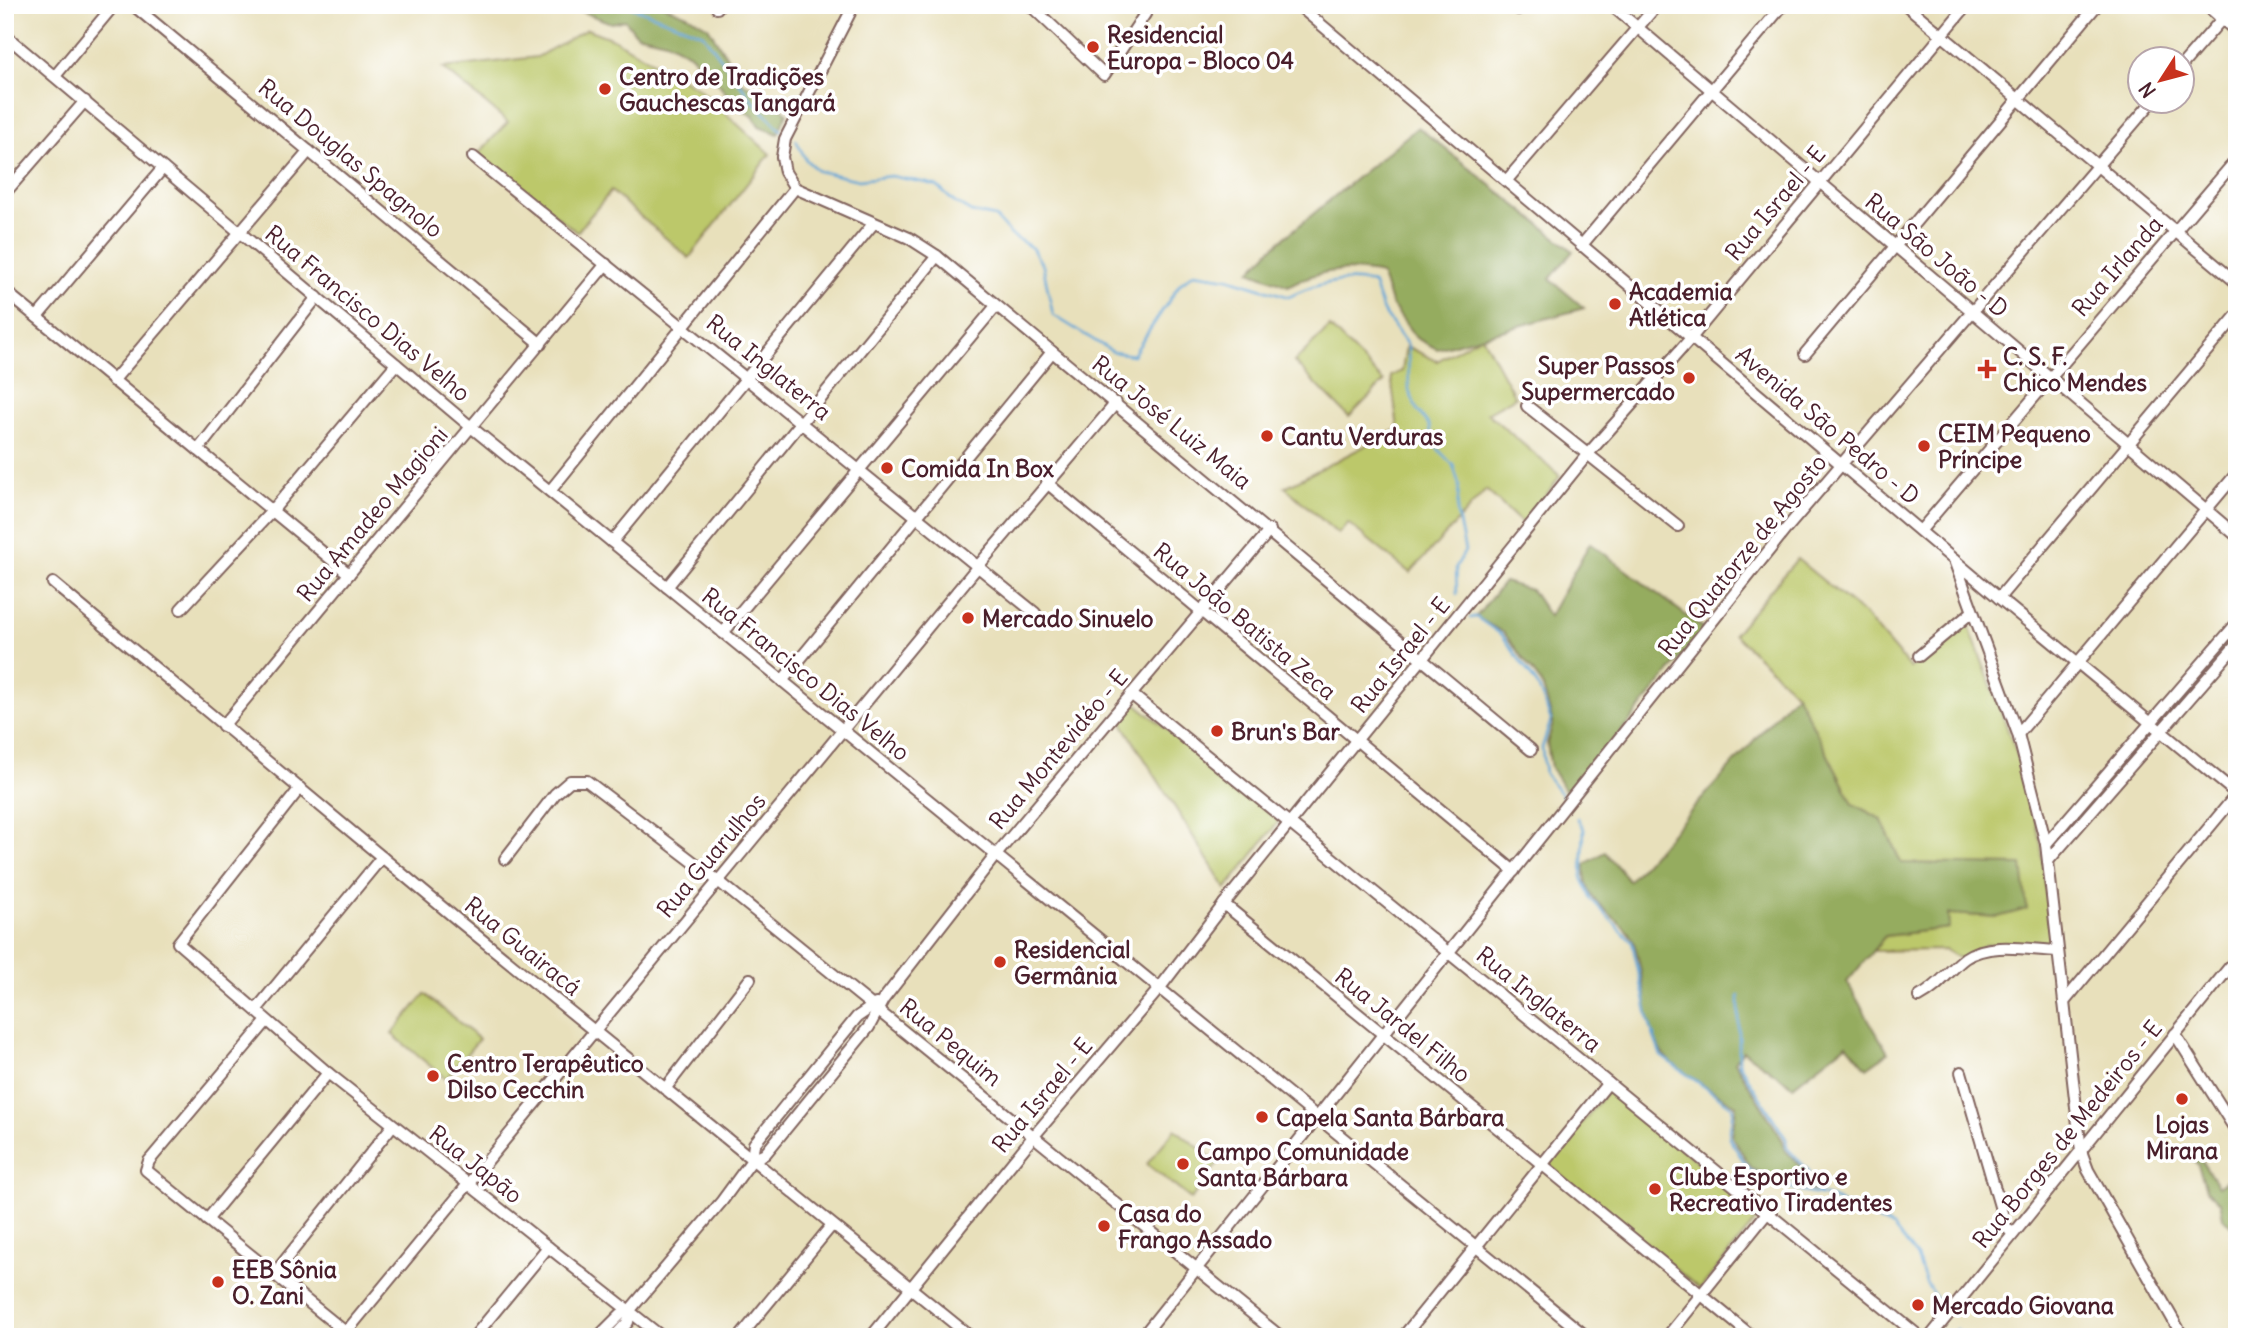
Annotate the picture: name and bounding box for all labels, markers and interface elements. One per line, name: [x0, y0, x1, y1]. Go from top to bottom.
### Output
place label: Residencial Europa - Bloco 04: [1107, 20, 1294, 75]
marker: Residencial Europa - Bloco 04: [1085, 39, 1101, 55]
north arrow: [2126, 46, 2196, 116]
place label: Centro de Tradições Gauchescas Tangará: [619, 62, 836, 117]
street label: Rua Douglas Spagnolo: [253, 72, 449, 244]
text: N: [2134, 78, 2161, 102]
marker: Centro de Tradições Gauchescas Tangará: [597, 81, 613, 97]
street label: Rua Israel - E: [1719, 140, 1831, 266]
street label: Rua São João - D: [1859, 187, 2015, 323]
street label: Rua Irlanda: [2065, 210, 2169, 322]
street label: Rua Francisco Dias Velho: [259, 219, 477, 407]
place label: Academia Atlética: [1629, 277, 1733, 332]
marker: Academia Atlética: [1607, 296, 1623, 312]
street label: Rua Inglaterra: [701, 308, 837, 426]
street label: Avenida São Pedro - D: [1730, 340, 1926, 510]
place label: C. S. F. Chico Mendes: [2003, 342, 2147, 397]
street label: Rua José Luiz Maia: [1087, 349, 1257, 495]
place label: Super Passos Supermercado: [1521, 351, 1675, 406]
marker: C. S. F. Chico Mendes: [1977, 359, 1997, 379]
marker: Super Passos Supermercado: [1681, 370, 1697, 386]
place label: CEIM Pequeno Príncipe: [1938, 419, 2091, 474]
street label: Rua Amadeo Magioni: [290, 421, 454, 607]
place label: Cantu Verduras: [1281, 422, 1444, 451]
marker: Cantu Verduras: [1259, 428, 1275, 444]
marker: CEIM Pequeno Príncipe: [1916, 438, 1932, 454]
street label: Rua Quatorze de Agosto: [1652, 448, 1832, 662]
place label: Comida In Box: [901, 454, 1055, 483]
marker: Comida In Box: [879, 460, 895, 476]
street label: Rua João Batista Zeca: [1148, 536, 1342, 706]
street label: Rua Francisco Dias Velho: [696, 581, 916, 767]
street label: Rua Israel - E: [1344, 591, 1456, 719]
place label: Mercado Sinuelo: [982, 604, 1154, 633]
marker: Mercado Sinuelo: [960, 610, 976, 626]
street label: Rua Montevidéo - E: [983, 663, 1133, 835]
place label: Brun's Bar: [1231, 717, 1340, 746]
marker: Brun's Bar: [1209, 723, 1225, 739]
street label: Rua Guarulhos: [650, 787, 772, 923]
street label: Rua Guairacá: [459, 890, 587, 1002]
place label: Residencial Germânia: [1014, 935, 1130, 990]
street label: Rua Inglaterra: [1471, 940, 1607, 1058]
marker: Residencial Germânia: [992, 954, 1008, 970]
street label: Rua Jardel Filho: [1329, 961, 1477, 1089]
street label: Rua Pequim: [894, 992, 1008, 1092]
street label: Rua Borges de Medeiros - E: [1966, 1014, 2168, 1254]
street label: Rua Israel - E: [986, 1032, 1098, 1158]
place label: Centro Terapêutico Dilso Cecchin: [447, 1049, 644, 1104]
marker: Centro Terapêutico Dilso Cecchin: [425, 1068, 441, 1084]
marker: Lojas Mirana: [2174, 1091, 2190, 1107]
place label: Capela Santa Bárbara: [1276, 1103, 1504, 1132]
marker: Capela Santa Bárbara: [1254, 1109, 1270, 1125]
place label: Lojas Mirana: [2146, 1110, 2218, 1165]
street label: Rua Japão: [424, 1119, 528, 1209]
place label: Campo Comunidade Santa Bárbara: [1197, 1137, 1409, 1192]
marker: Campo Comunidade Santa Bárbara: [1175, 1156, 1191, 1172]
place label: Clube Esportivo e Recreativo Tiradentes: [1669, 1162, 1893, 1217]
marker: Clube Esportivo e Recreativo Tiradentes: [1647, 1181, 1663, 1197]
place label: Casa do Frango Assado: [1118, 1199, 1272, 1254]
marker: Casa do Frango Assado: [1096, 1218, 1112, 1234]
place label: EEB Sônia O. Zani: [232, 1255, 337, 1310]
marker: EEB Sônia O. Zani: [210, 1274, 226, 1290]
place label: Mercado Giovana: [1932, 1291, 2114, 1320]
marker: Mercado Giovana: [1910, 1297, 1926, 1313]

